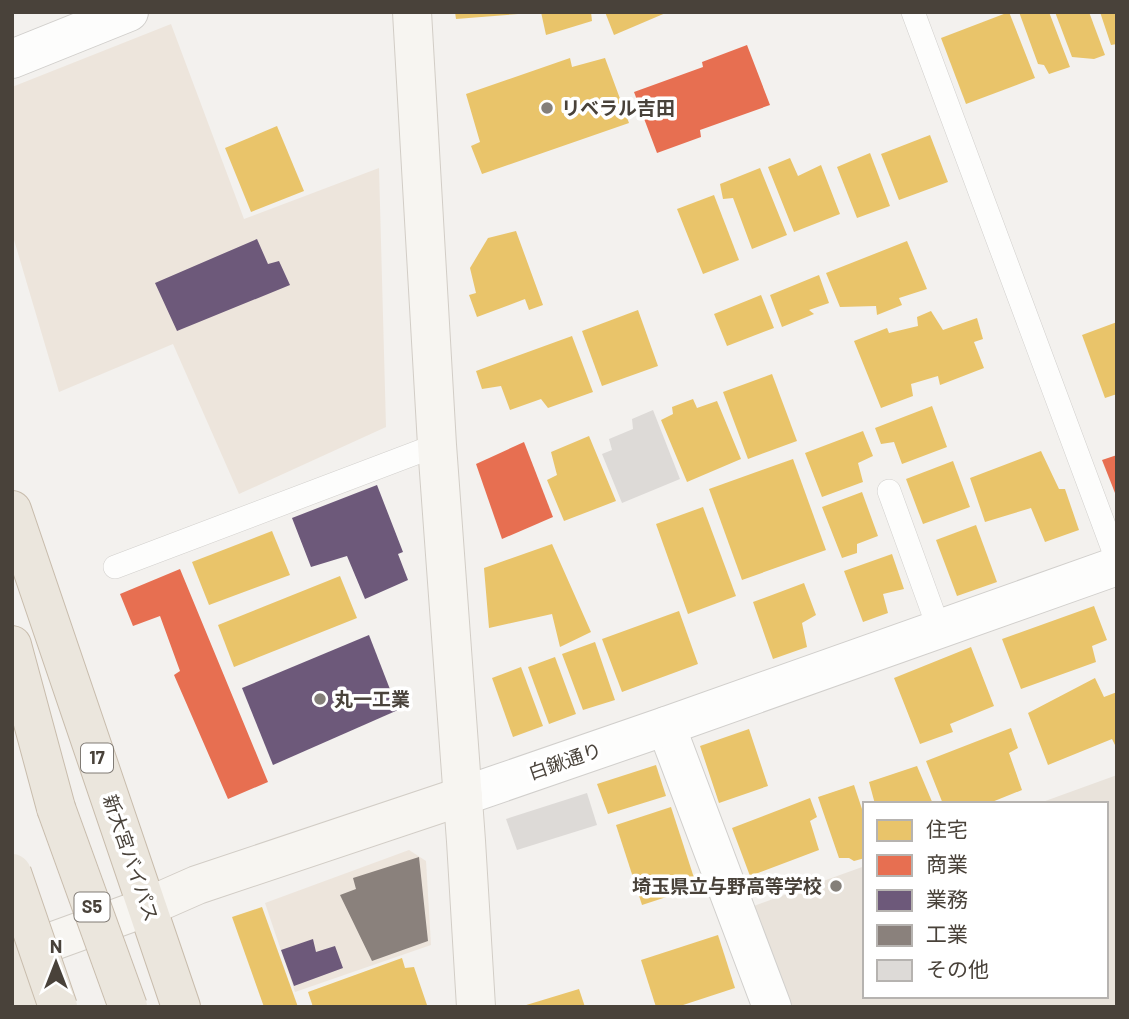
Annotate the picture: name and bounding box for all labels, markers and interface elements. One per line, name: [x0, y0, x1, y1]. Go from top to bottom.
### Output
place label: リベラル吉田: [561, 96, 675, 119]
marker: リベラル吉田: [539, 100, 555, 116]
place label: 丸一工業: [334, 687, 410, 710]
marker: 丸一工業: [312, 691, 328, 707]
street label: 白鍬通り: [525, 737, 605, 784]
road number: 17: [81, 744, 113, 772]
street label: 新大宮バイパス: [99, 791, 164, 924]
legend: [863, 802, 1108, 998]
text: 住宅: [926, 816, 968, 841]
text: 商業: [926, 851, 968, 876]
place label: 埼玉県立与野高等学校: [632, 874, 822, 897]
marker: 埼玉県立与野高等学校: [828, 878, 844, 894]
text: 業務: [926, 886, 968, 911]
road number: S5: [74, 893, 110, 922]
text: 工業: [926, 921, 968, 946]
north arrow: [21, 928, 91, 998]
text: N: [50, 934, 62, 957]
text: その他: [926, 956, 989, 981]

